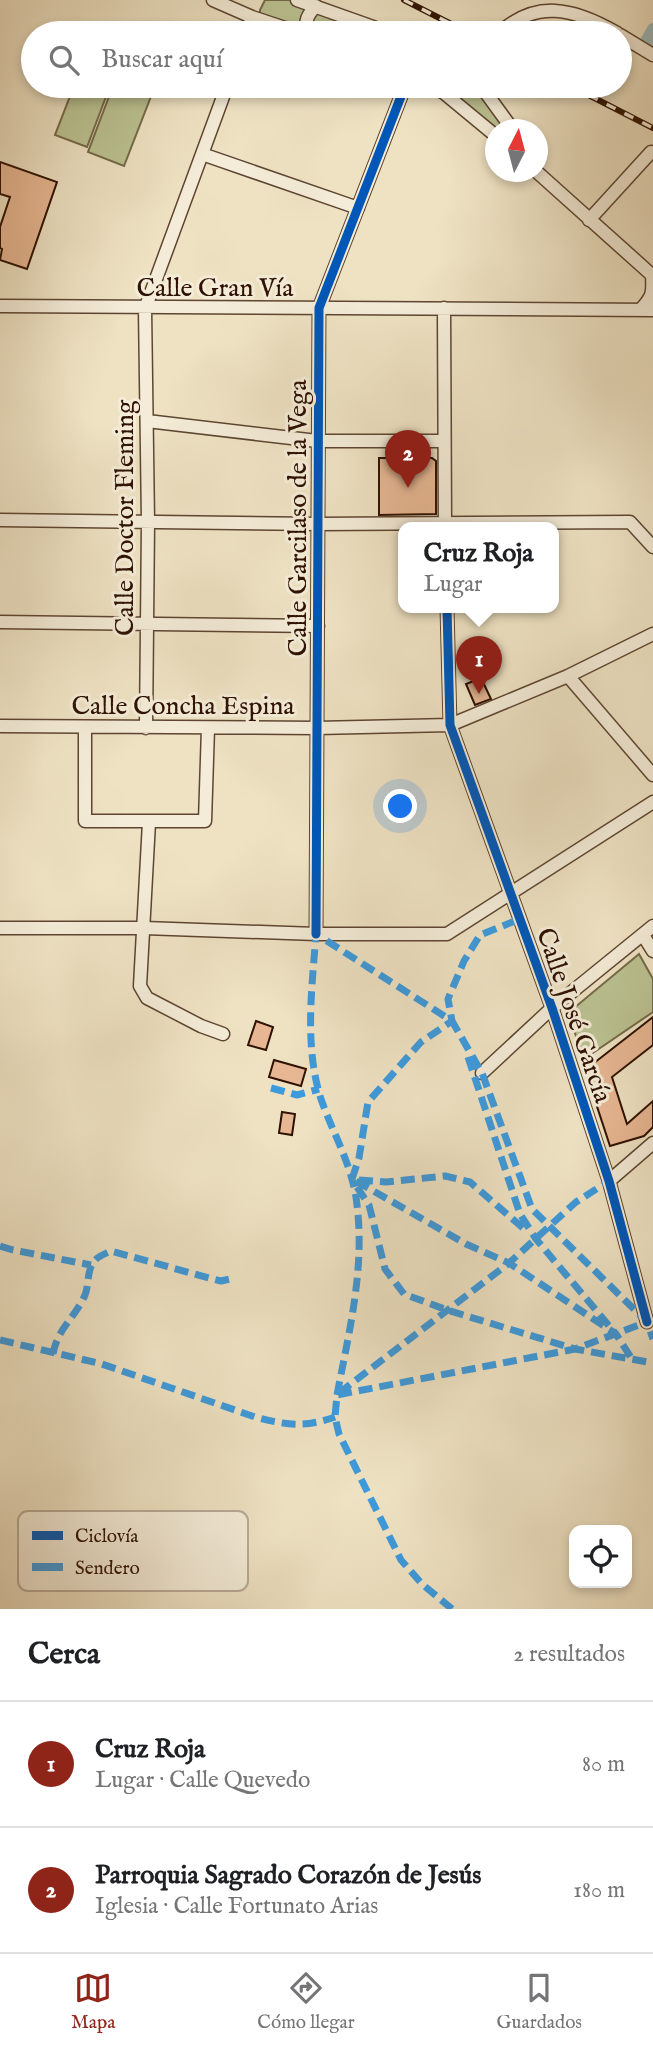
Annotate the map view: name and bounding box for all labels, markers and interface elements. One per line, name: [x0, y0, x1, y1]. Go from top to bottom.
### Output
search box: [21, 21, 632, 98]
icon: search: [45, 41, 83, 79]
text: Buscar aquí: [101, 43, 223, 76]
north arrow: [485, 119, 548, 182]
street label: Calle Gran Vía: [136, 272, 294, 305]
street label: Calle Garcilaso de la Vega: [282, 379, 315, 656]
street label: Calle Doctor Fleming: [109, 399, 142, 636]
pin: 2: [385, 430, 431, 488]
popup: [398, 522, 559, 613]
text: Cruz Roja: [423, 537, 534, 570]
text: Lugar: [423, 570, 483, 599]
pin: 1: [456, 636, 502, 694]
street label: Calle Concha Espina: [71, 690, 295, 723]
your location: [383, 789, 417, 823]
street label: Calle José García: [528, 924, 619, 1108]
legend: [18, 1511, 248, 1591]
text: Ciclovía: [75, 1525, 139, 1549]
map controls: [569, 1525, 632, 1588]
button: locate: [569, 1525, 632, 1588]
text: Sendero: [75, 1557, 140, 1581]
text: Cerca: [28, 1636, 100, 1674]
text: 2 resultados: [513, 1640, 625, 1669]
text: Cruz Roja: [95, 1733, 205, 1766]
text: 1: [47, 1750, 55, 1779]
text: 80 m: [582, 1750, 625, 1779]
text: Lugar · Calle Quevedo: [95, 1766, 310, 1795]
text: Parroquia Sagrado Corazón de Jesús: [95, 1859, 481, 1892]
text: 2: [46, 1876, 56, 1905]
text: 180 m: [573, 1876, 625, 1905]
text: Iglesia · Calle Fortunato Arias: [95, 1892, 378, 1921]
tab: Mapa: [71, 1969, 116, 2035]
tab: Cómo llegar: [257, 1969, 355, 2035]
tab: Guardados: [497, 1969, 582, 2035]

